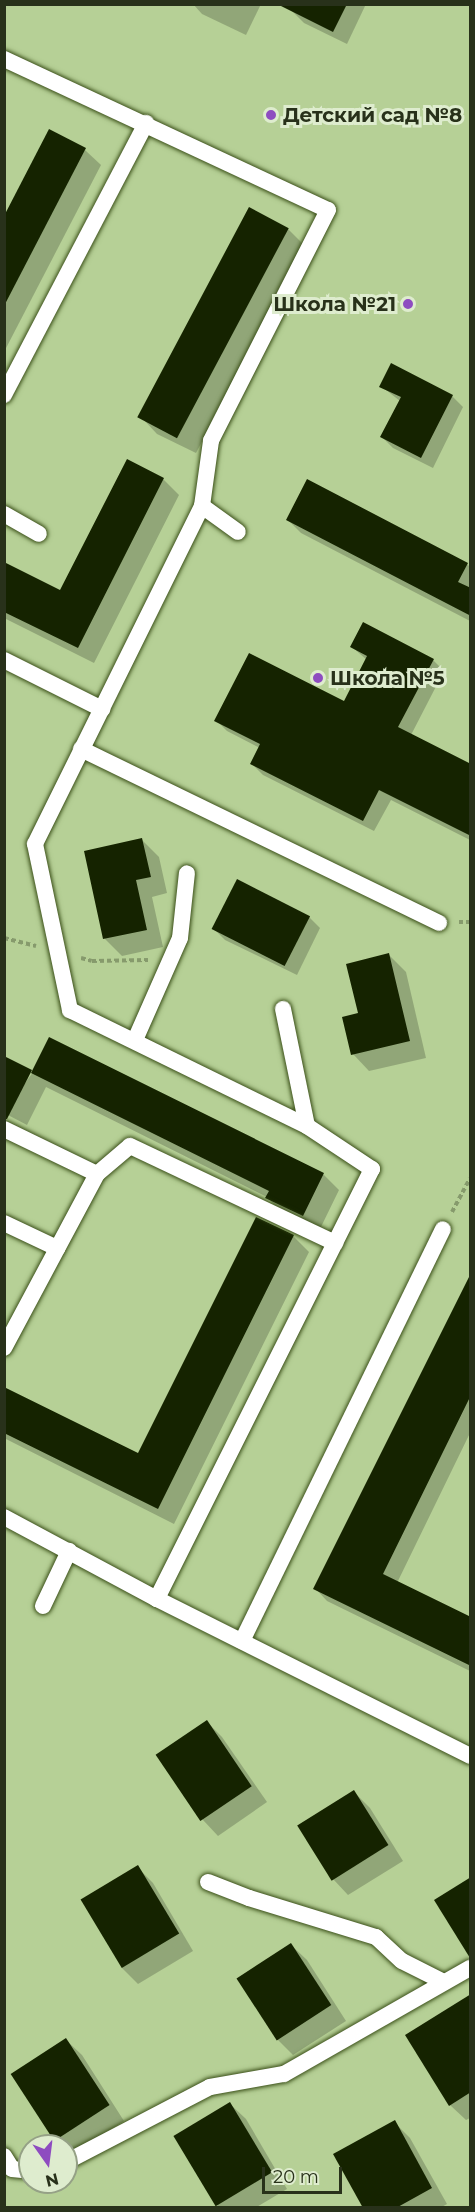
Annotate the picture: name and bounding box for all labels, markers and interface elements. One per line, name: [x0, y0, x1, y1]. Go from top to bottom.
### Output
place label: Детский сад №8: [283, 103, 462, 127]
marker: Детский сад №8: [264, 108, 278, 122]
place label: Школа №21: [273, 292, 396, 316]
marker: Школа №21: [401, 297, 415, 311]
place label: Школа №5: [330, 666, 445, 690]
marker: Школа №5: [311, 671, 325, 685]
north arrow: [18, 2134, 78, 2194]
scale bar: [265, 2155, 344, 2193]
text: 20 m: [273, 2166, 319, 2188]
text: N: [43, 2169, 61, 2191]

